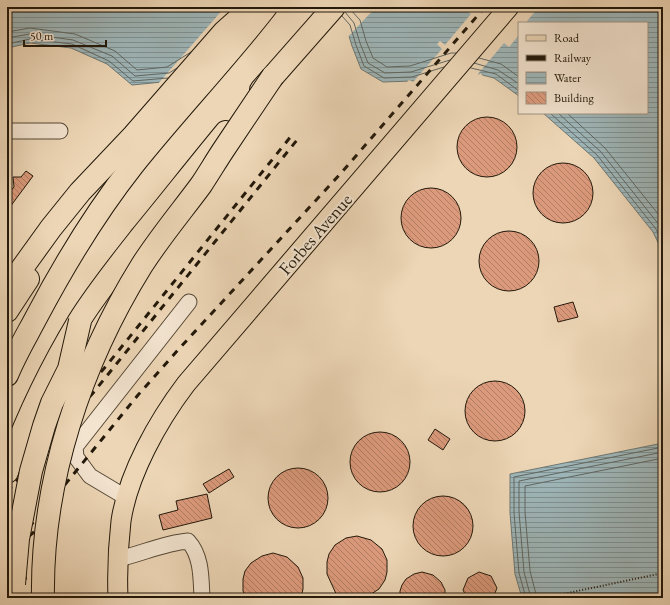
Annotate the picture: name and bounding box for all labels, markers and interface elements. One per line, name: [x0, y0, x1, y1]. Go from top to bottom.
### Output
scale bar: [24, 22, 106, 48]
legend: [518, 22, 648, 114]
text: 50 m: [30, 28, 54, 44]
text: Road: [554, 30, 580, 46]
text: Railway: [554, 50, 592, 66]
text: Water: [554, 70, 581, 86]
text: Building: [554, 90, 595, 106]
street label: Forbes Avenue: [273, 188, 357, 280]

